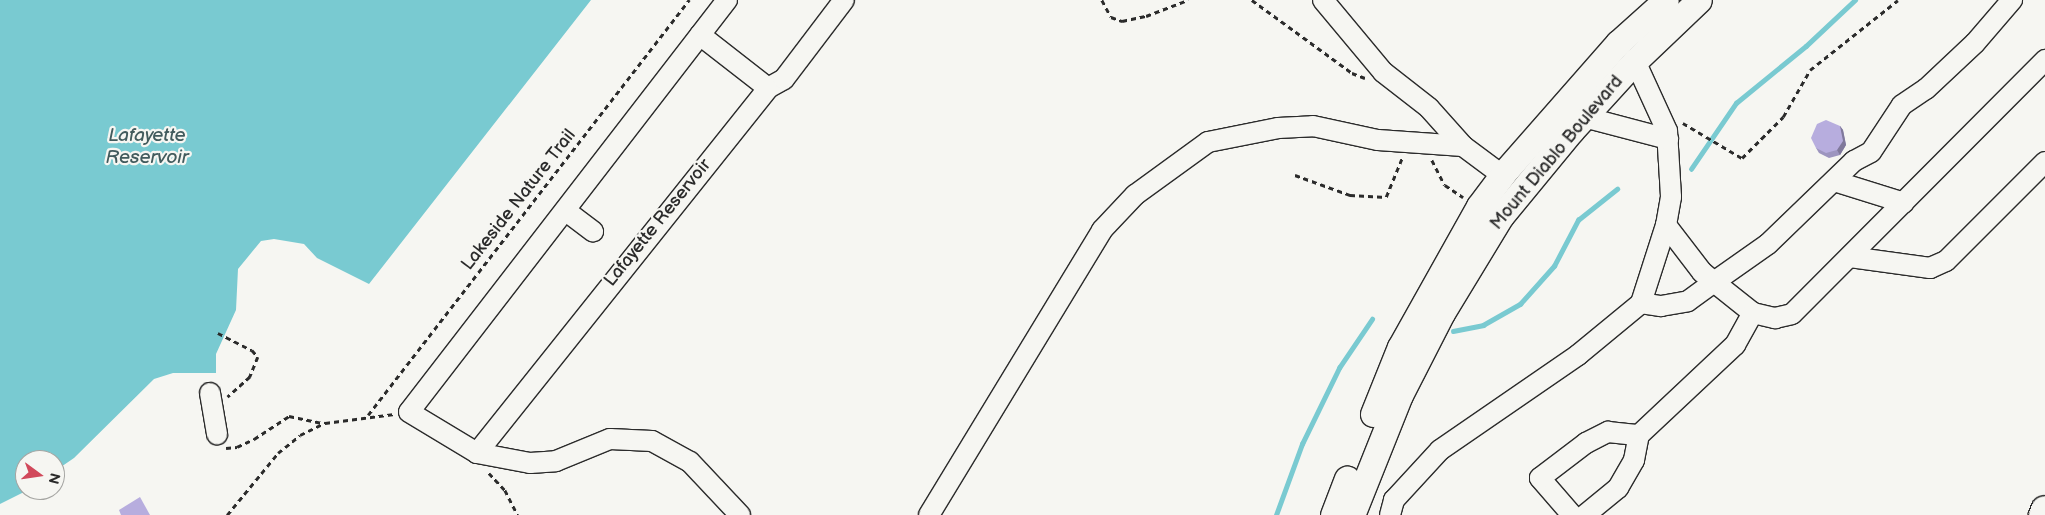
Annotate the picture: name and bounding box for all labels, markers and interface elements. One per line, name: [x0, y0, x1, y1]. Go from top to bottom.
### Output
street label: Mount Diablo Boulevard: [1486, 71, 1628, 235]
water label: Lafayette Reservoir: [105, 125, 189, 169]
street label: Lakeside Nature Trail: [457, 125, 581, 275]
street label: Lafayette Reservoir: [600, 155, 716, 291]
north arrow: [15, 450, 65, 500]
text: N: [45, 471, 64, 486]

